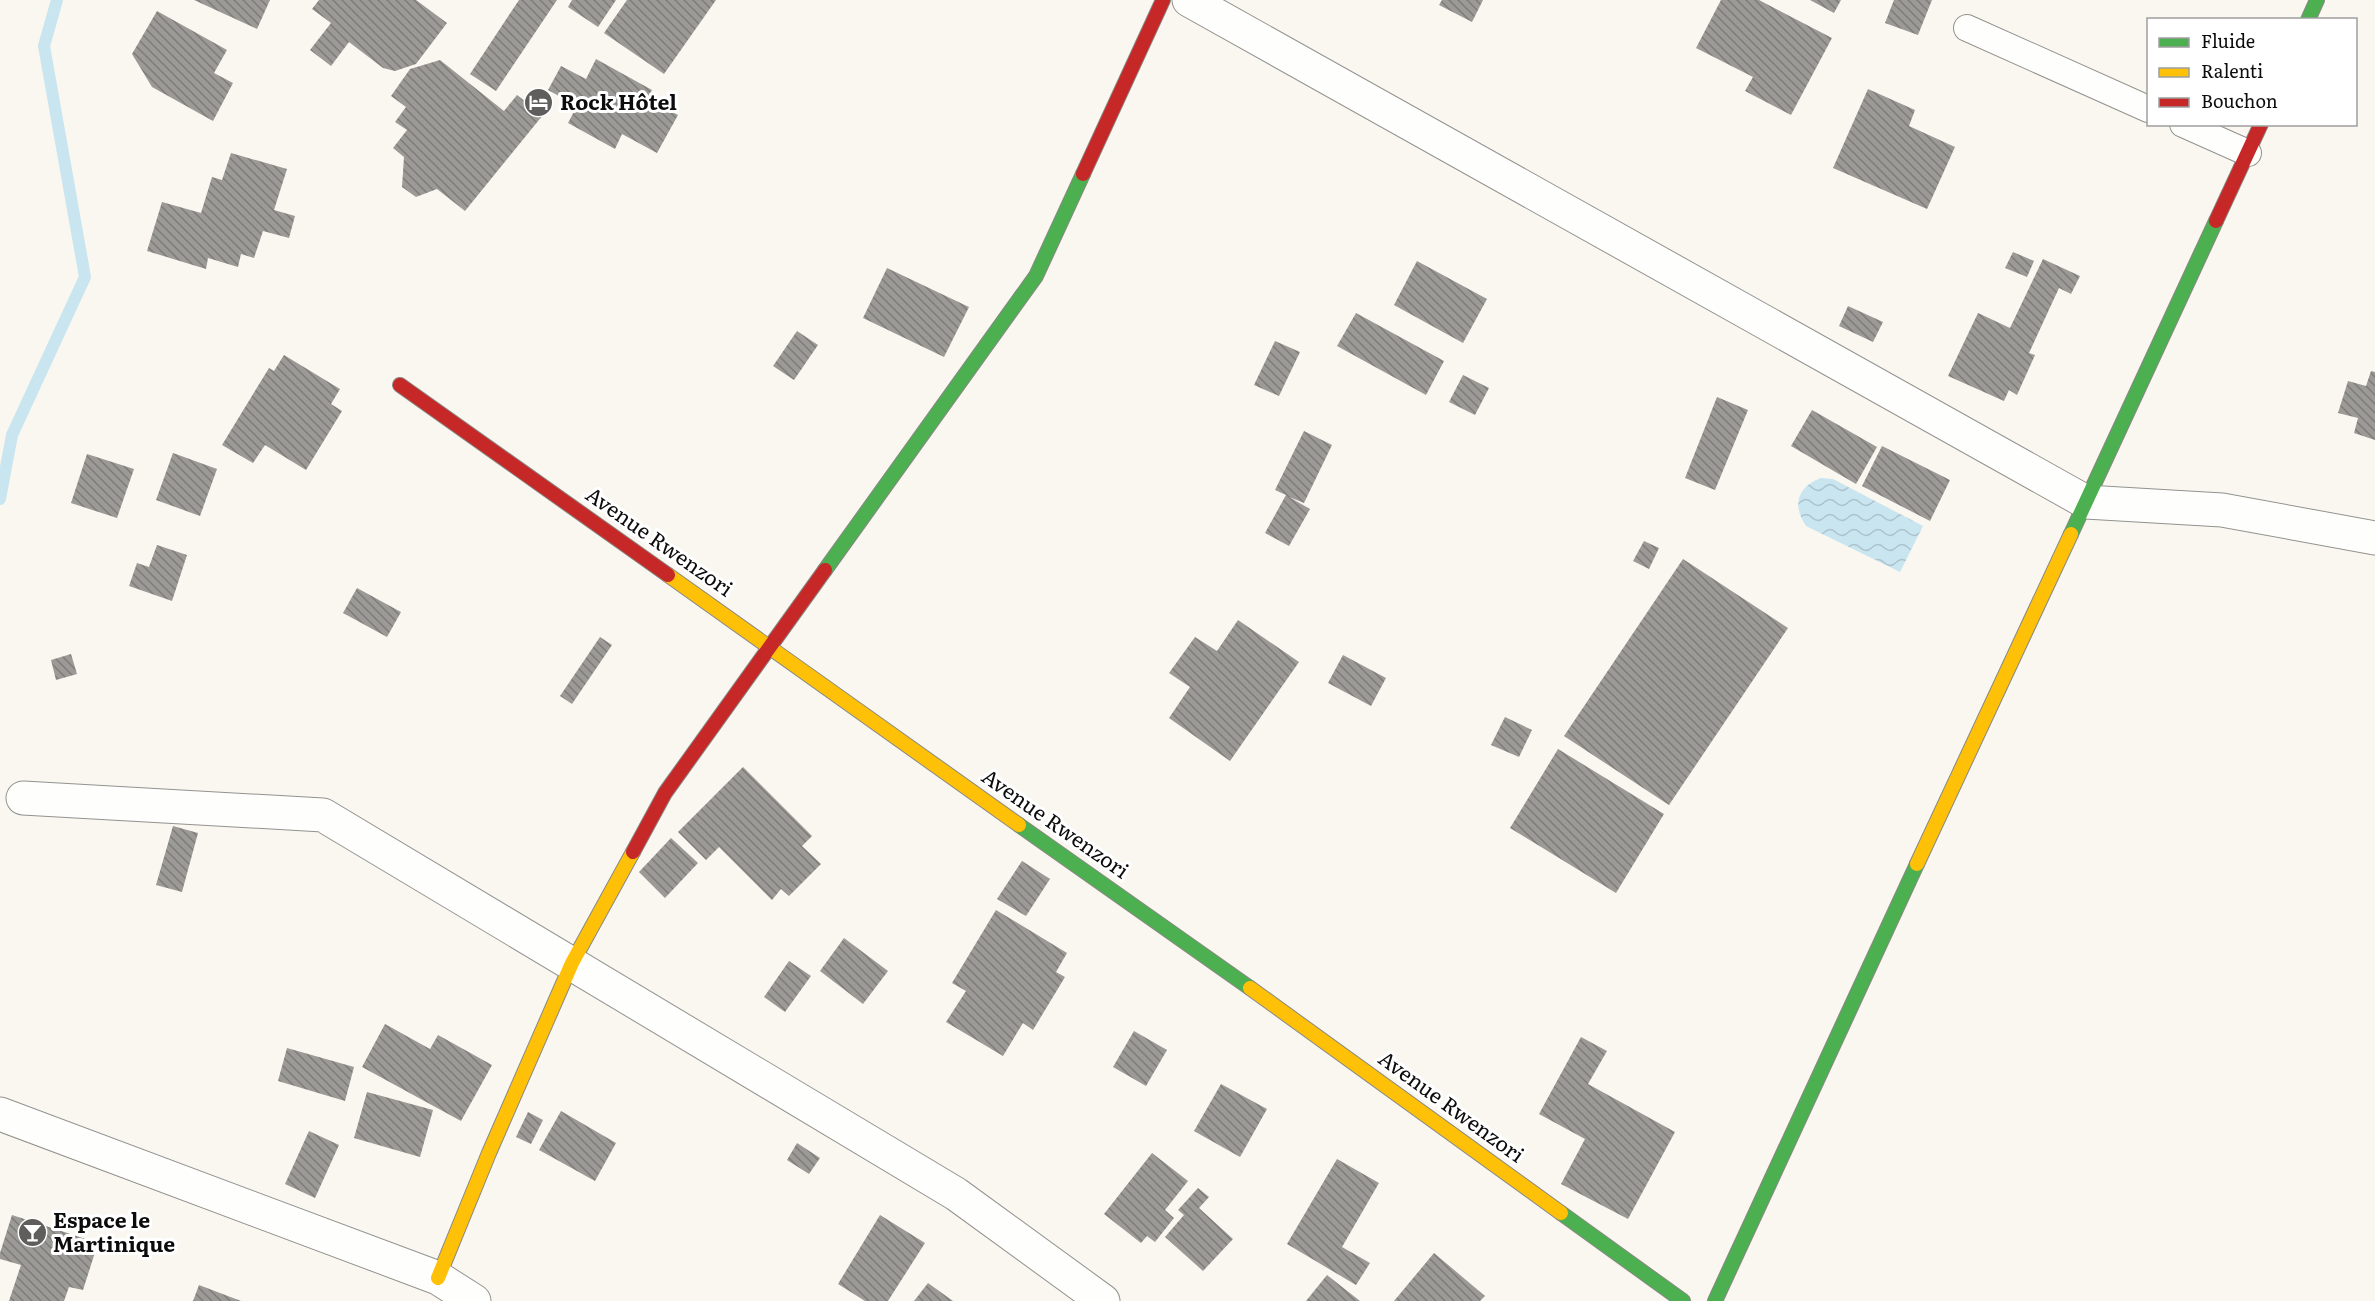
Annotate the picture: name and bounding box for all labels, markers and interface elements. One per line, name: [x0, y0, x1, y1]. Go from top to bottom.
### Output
legend: [2147, 18, 2357, 126]
text: Fluide: [2201, 27, 2255, 54]
text: Ralenti: [2201, 57, 2263, 84]
place label: Rock Hôtel: [560, 85, 677, 116]
hotel icon: Rock Hôtel: [523, 87, 555, 119]
text: Bouchon: [2201, 87, 2278, 114]
street label: Avenue Rwenzori: [580, 478, 740, 602]
street label: Avenue Rwenzori: [976, 760, 1136, 884]
street label: Avenue Rwenzori: [1373, 1041, 1532, 1168]
place label: Espace le Martinique: [53, 1203, 175, 1258]
bar icon: Espace le Martinique: [16, 1217, 48, 1249]

